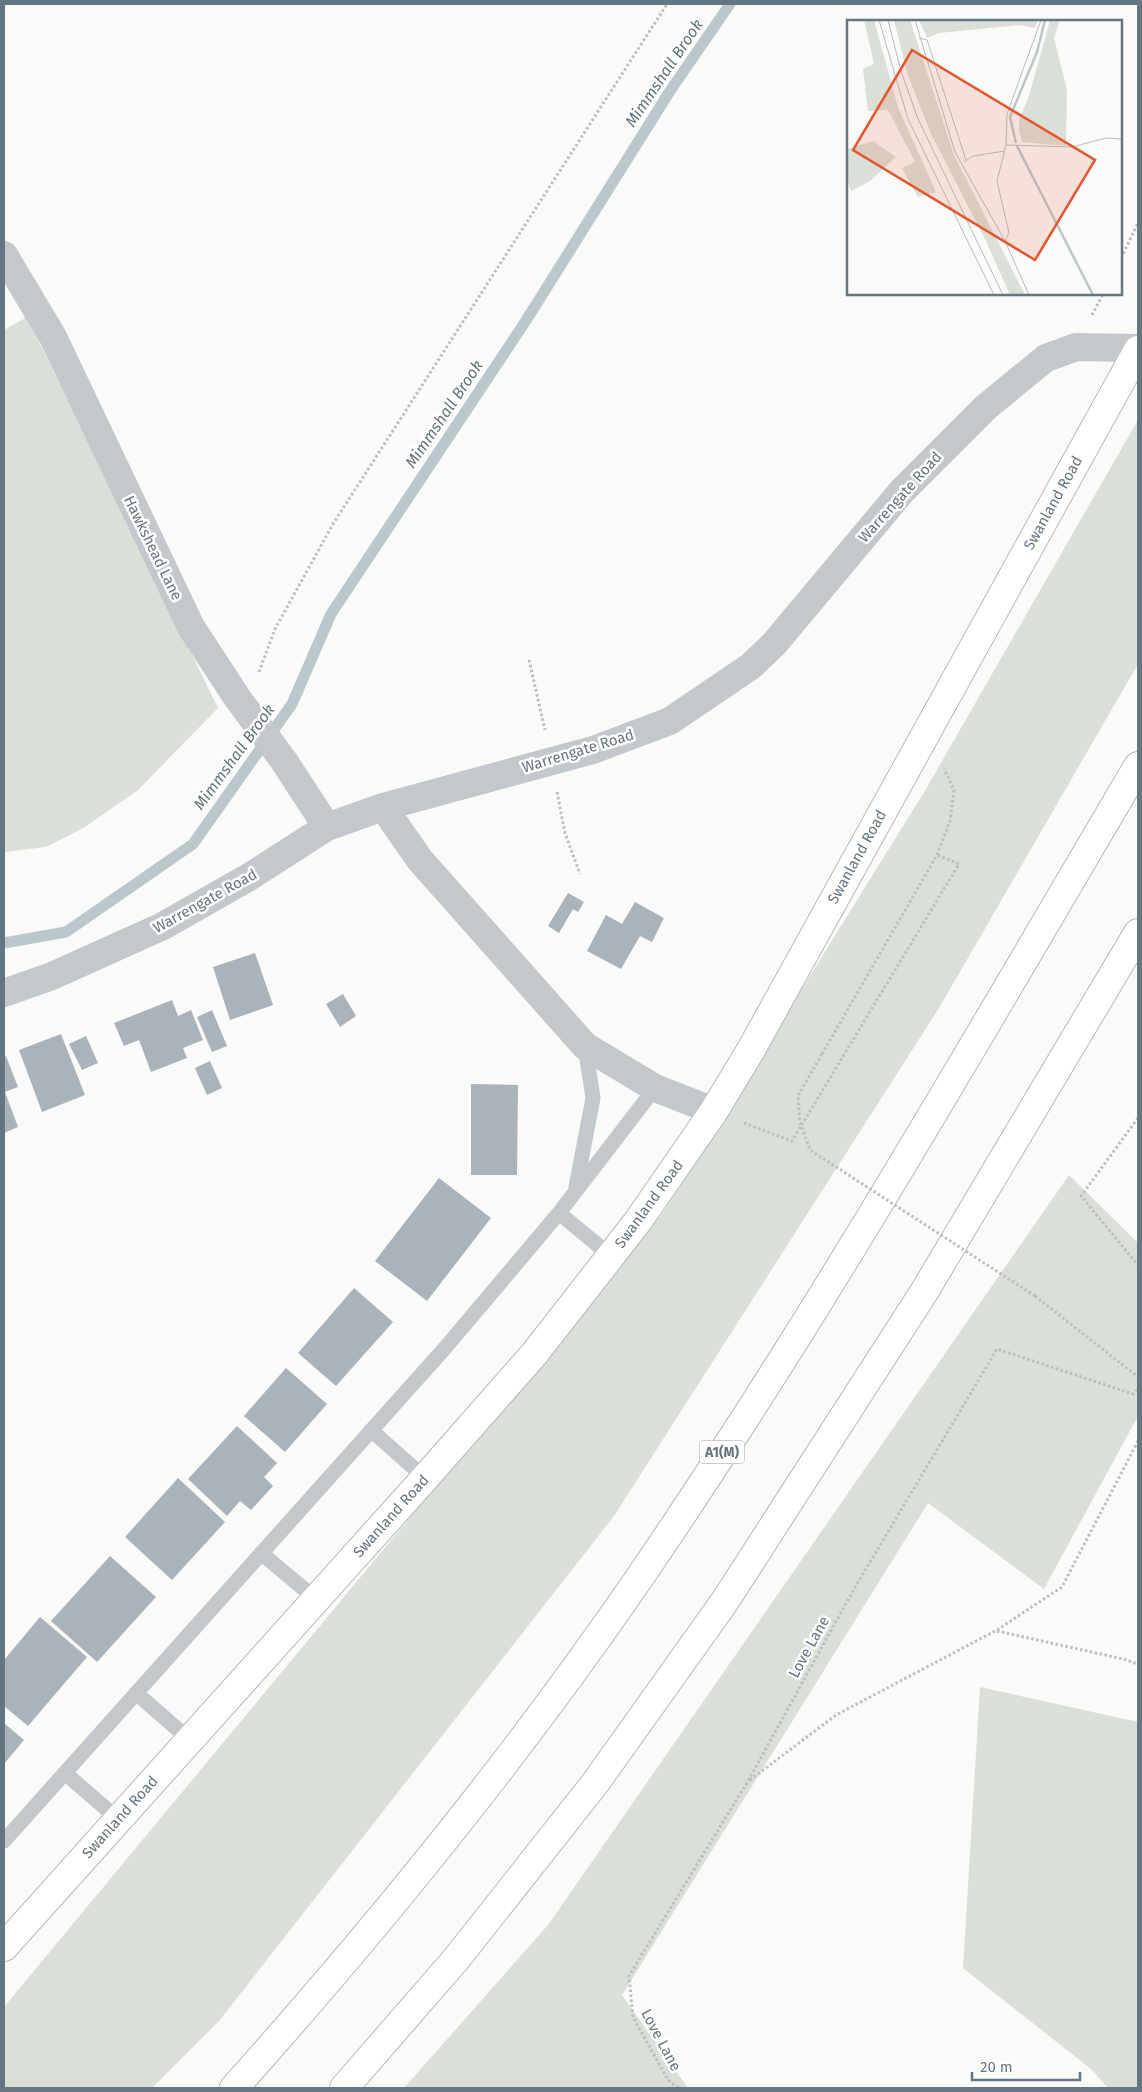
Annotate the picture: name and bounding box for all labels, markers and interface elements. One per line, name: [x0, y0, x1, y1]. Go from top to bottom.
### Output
water label: Mimmshall Brook: [621, 15, 707, 130]
inset map: [847, 20, 1122, 295]
water label: Mimmshall Brook: [401, 356, 487, 471]
street label: Warrengate Road: [855, 448, 945, 546]
street label: Swanland Road: [1020, 453, 1086, 553]
street label: Hawkshead Lane: [120, 493, 186, 603]
water label: Mimmshall Brook: [189, 700, 279, 813]
street label: Warrengate Road: [520, 725, 636, 777]
street label: Swanland Road: [824, 807, 890, 907]
street label: Warrengate Road: [150, 865, 260, 937]
street label: Swanland Road: [611, 1156, 687, 1252]
road number: A1(M): [700, 1440, 744, 1464]
street label: Swanland Road: [349, 1471, 433, 1561]
street label: Love Lane: [785, 1613, 833, 1681]
street label: Swanland Road: [78, 1772, 162, 1862]
street label: Love Lane: [637, 2006, 685, 2074]
scale bar: [972, 2050, 1080, 2082]
text: 20 m: [980, 2058, 1013, 2076]

